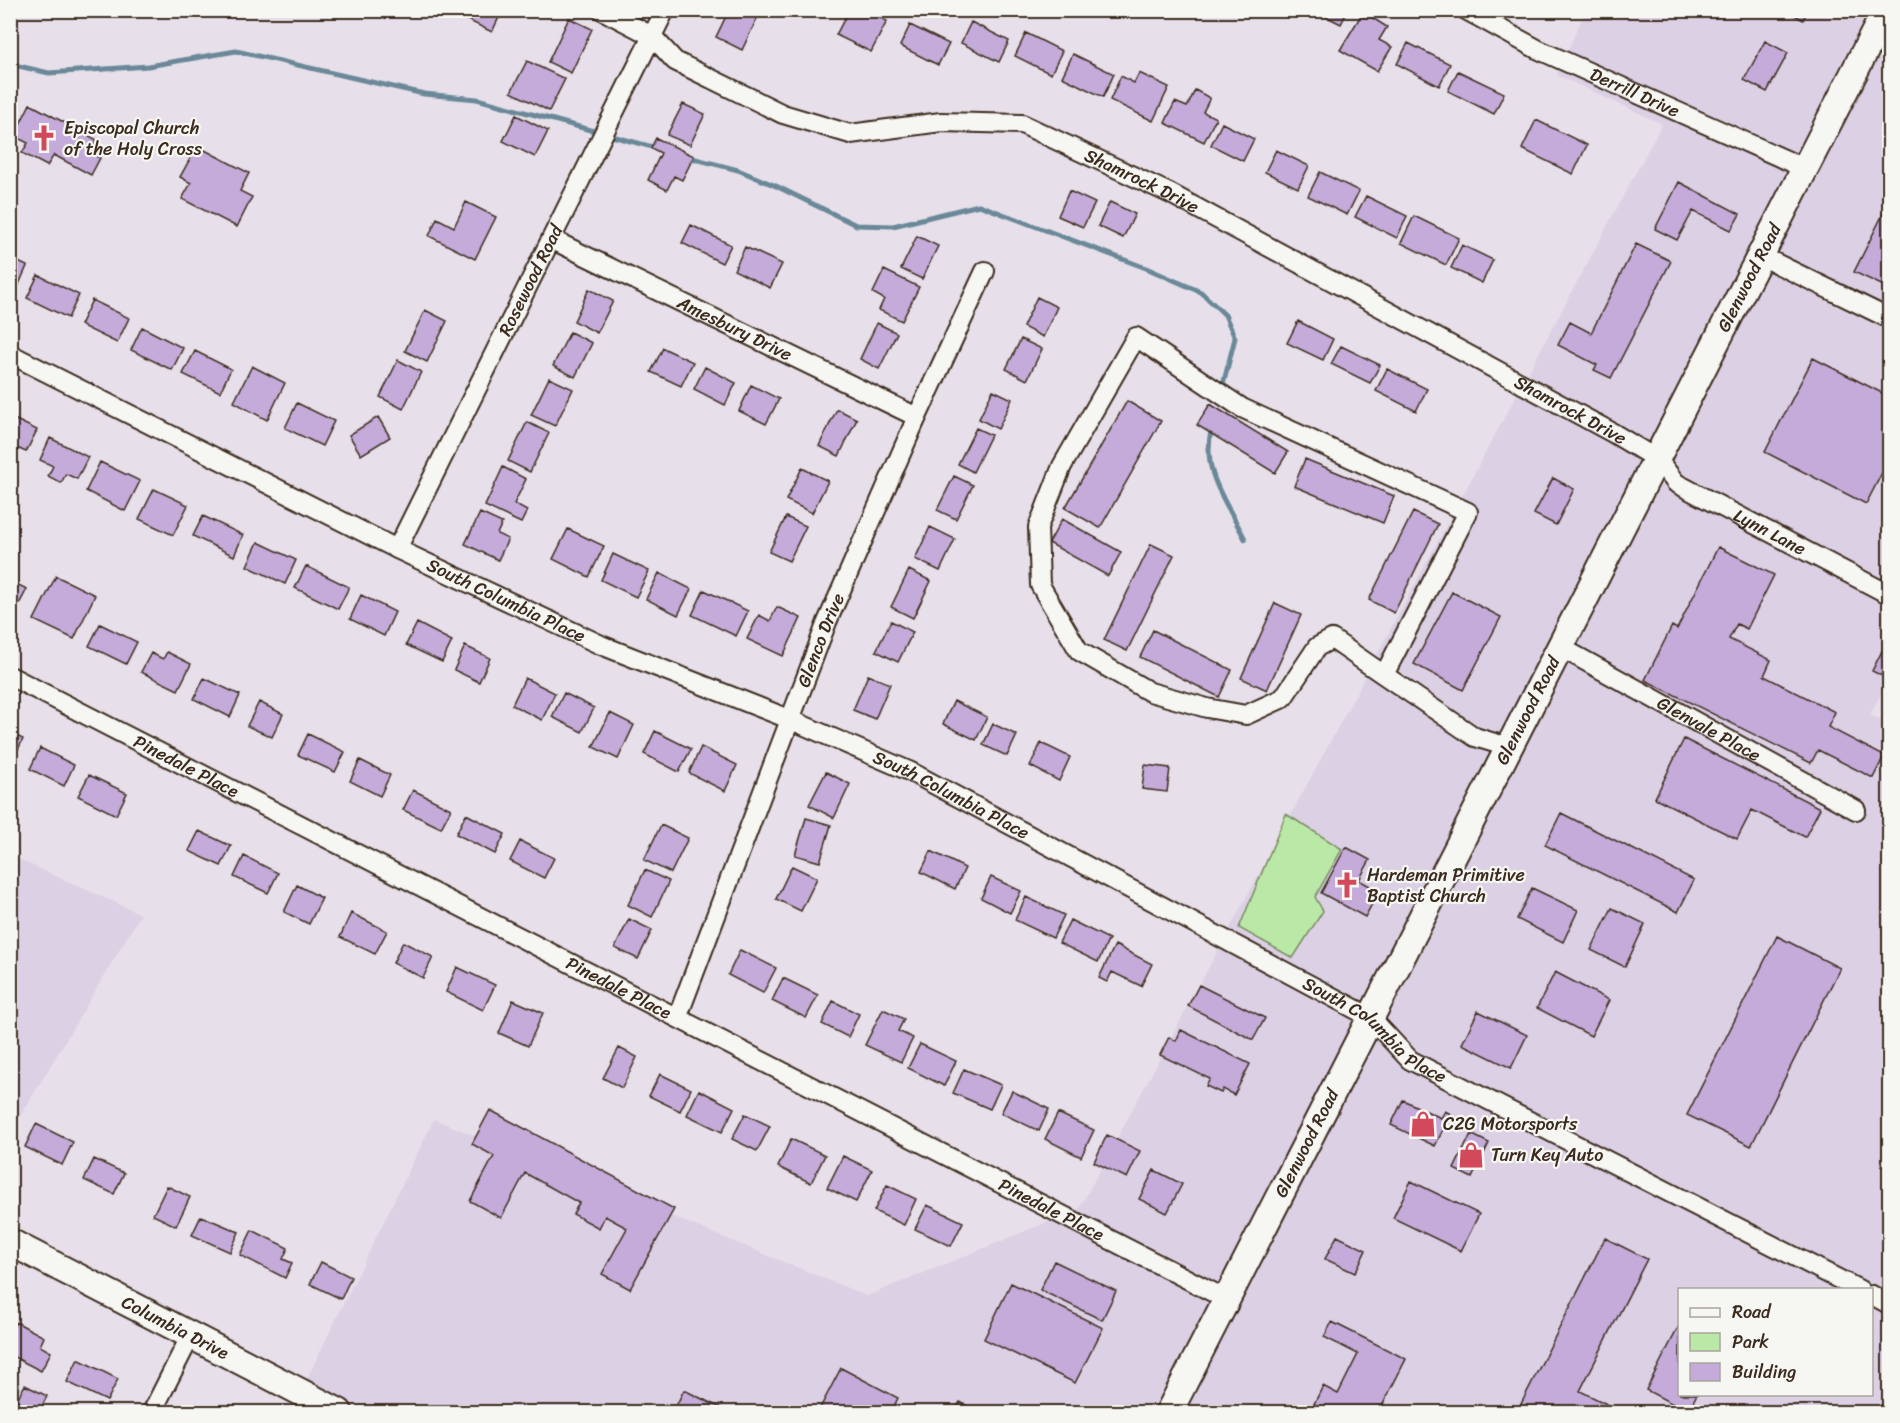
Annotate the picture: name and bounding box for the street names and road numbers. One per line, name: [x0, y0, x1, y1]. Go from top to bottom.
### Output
street label: Derrill Drive: [1585, 59, 1685, 127]
street label: Shamrock Drive: [1079, 140, 1205, 222]
street label: Glenwood Road: [1708, 216, 1791, 338]
street label: Rosewood Road: [489, 218, 572, 342]
street label: Amesbury Drive: [671, 286, 798, 370]
street label: Shamrock Drive: [1508, 366, 1633, 454]
street label: Lynn Lane: [1728, 500, 1812, 564]
street label: South Columbia Place: [421, 549, 591, 652]
street label: Glenco Drive: [788, 588, 854, 692]
street label: Glenwood Road: [1487, 649, 1570, 771]
street label: Glenvale Place: [1651, 687, 1767, 771]
street label: Pinedale Place: [128, 726, 245, 807]
street label: South Columbia Place: [868, 741, 1035, 849]
street label: Pinedale Place: [560, 947, 678, 1029]
street label: South Columbia Place: [1297, 968, 1452, 1092]
street label: Glenwood Road: [1265, 1082, 1348, 1203]
street label: Pinedale Place: [993, 1169, 1110, 1250]
street label: Columbia Drive: [116, 1286, 235, 1369]

